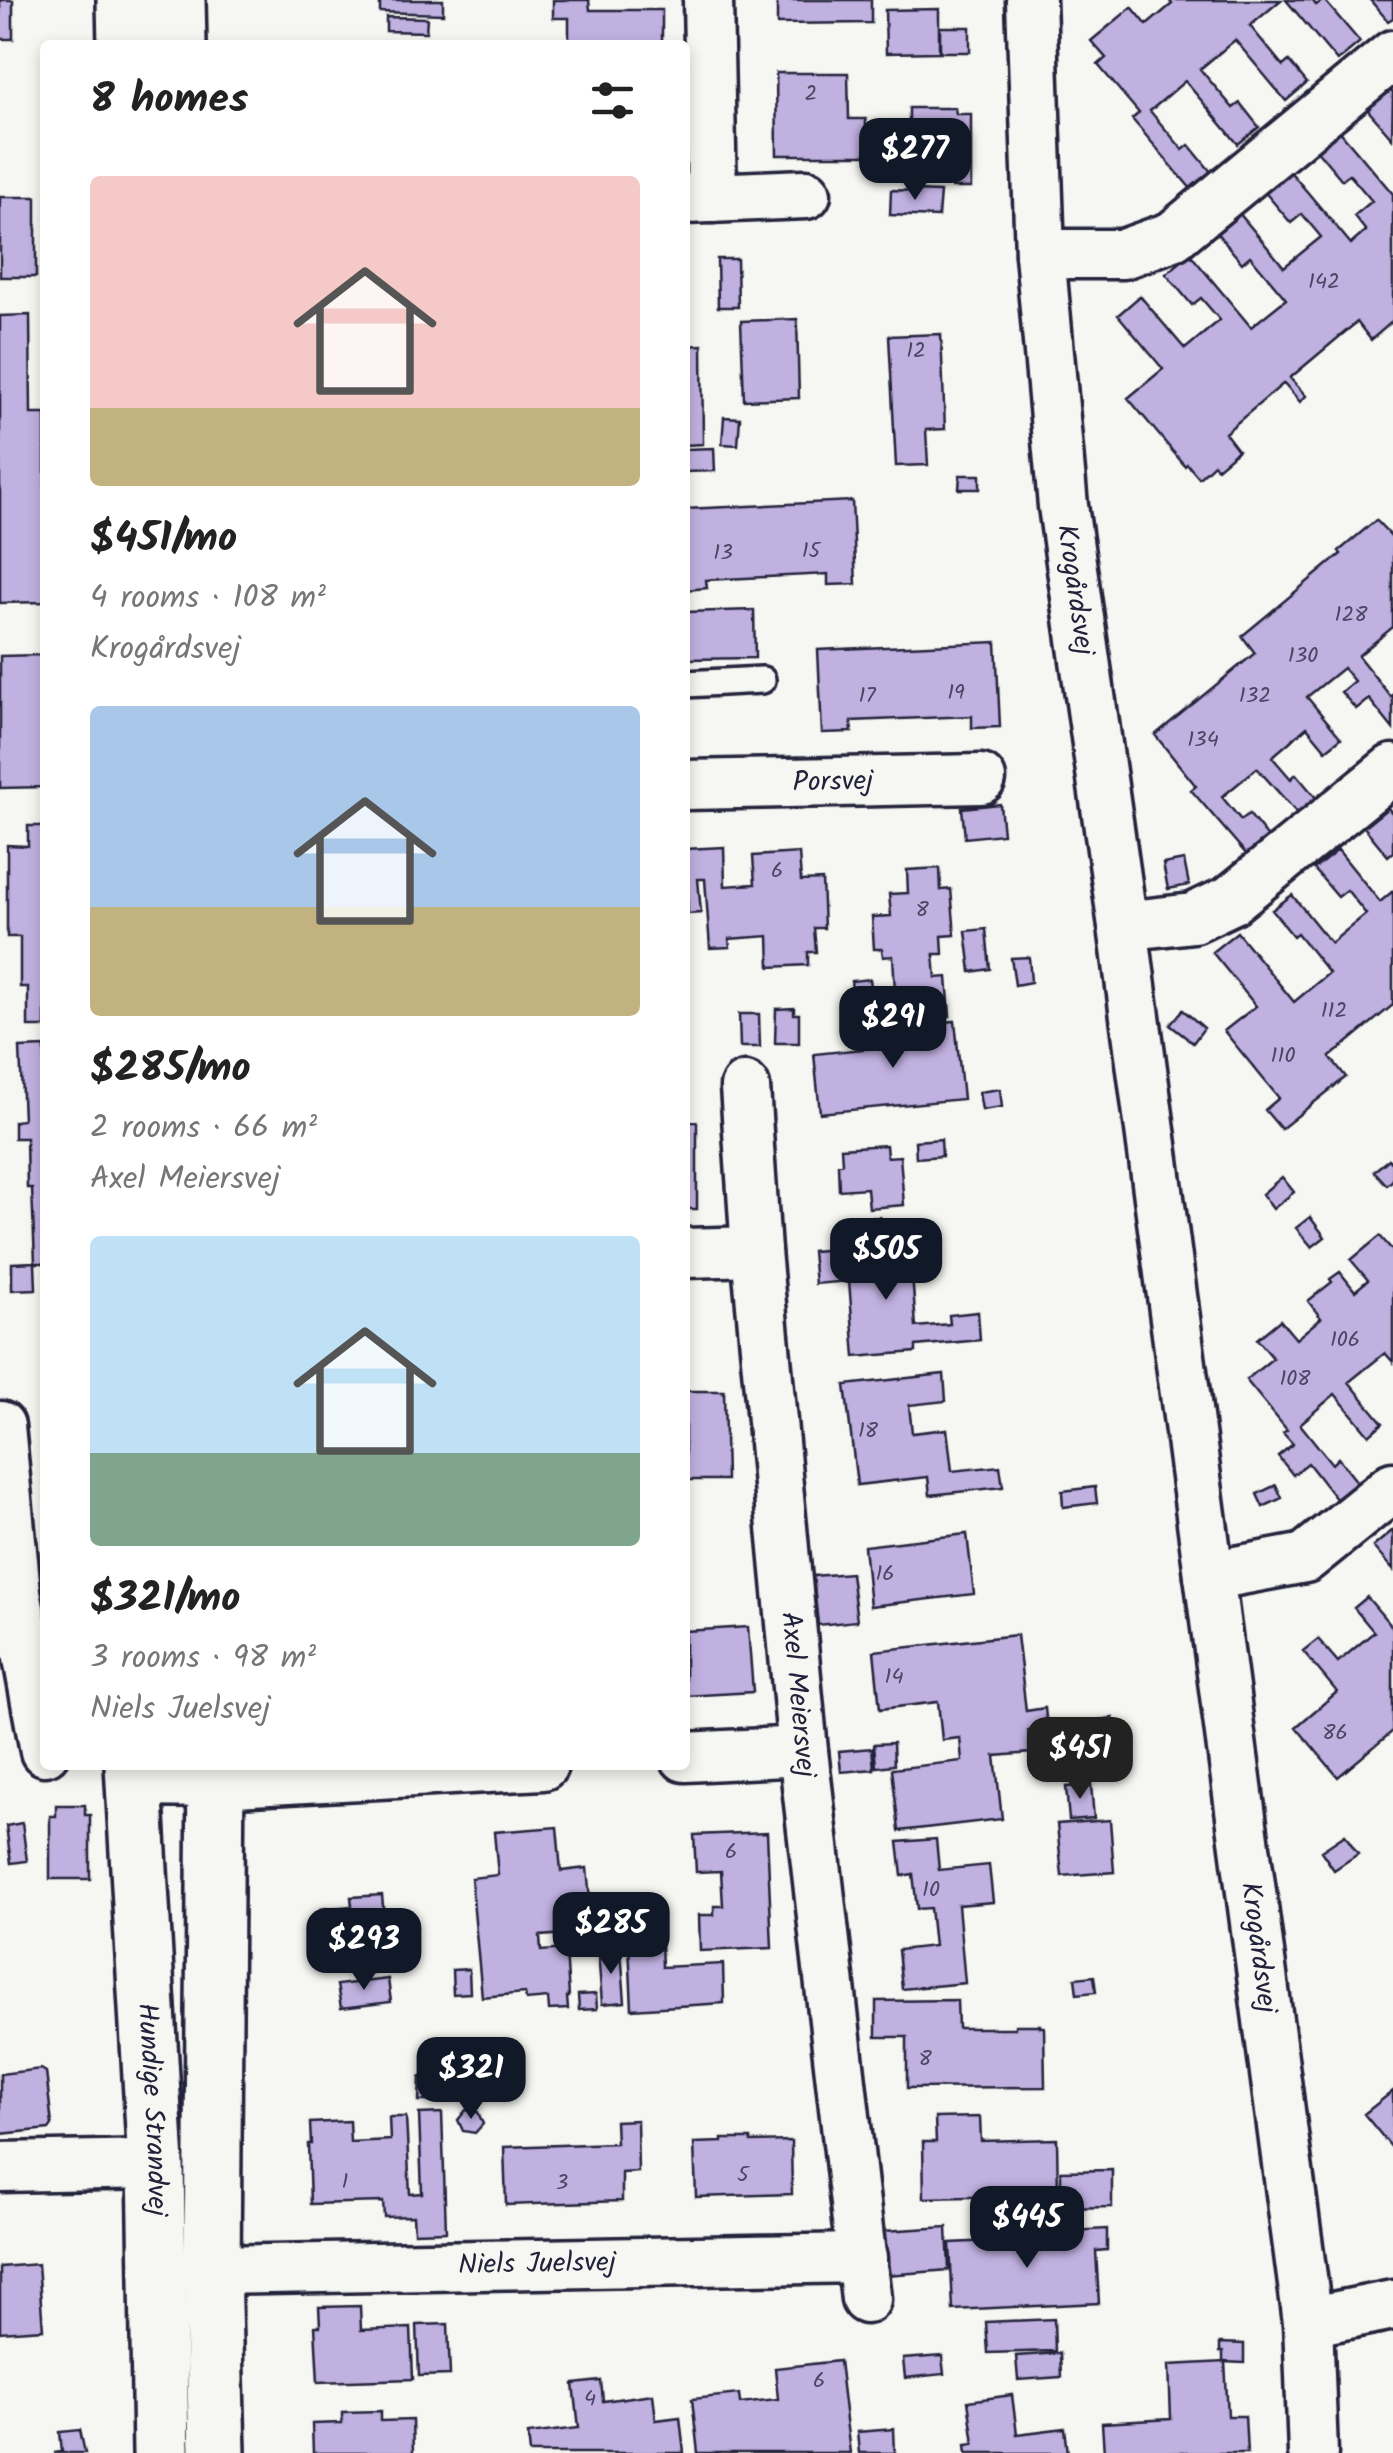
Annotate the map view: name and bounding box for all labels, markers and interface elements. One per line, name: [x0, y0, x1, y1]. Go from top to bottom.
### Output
text: 8 homes: [90, 67, 248, 134]
icon: filters: [585, 73, 640, 128]
house number: 2: [805, 77, 817, 112]
pin: $277: [856, 118, 974, 203]
text: $277: [881, 125, 949, 176]
icon: home: [275, 241, 455, 421]
house number: 142: [1308, 265, 1340, 300]
house number: 12: [906, 334, 926, 369]
text: $451/mo: [90, 506, 237, 573]
street label: Krogårdsvej: [1043, 522, 1107, 659]
house number: 15: [802, 534, 822, 569]
house number: 13: [713, 536, 733, 571]
text: 4 rooms · 108 m²: [90, 573, 326, 624]
house number: 128: [1335, 598, 1368, 633]
text: Krogårdsvej: [90, 624, 241, 675]
house number: 130: [1288, 639, 1318, 674]
house number: 19: [947, 676, 965, 711]
house number: 17: [858, 679, 876, 714]
house number: 132: [1239, 679, 1271, 714]
house number: 134: [1187, 723, 1219, 758]
street label: Porsvej: [792, 759, 875, 805]
icon: home: [275, 771, 455, 951]
house number: 6: [771, 854, 783, 889]
house number: 8: [915, 893, 929, 928]
pin: $291: [834, 986, 952, 1071]
text: $291: [861, 993, 925, 1044]
house number: 112: [1321, 994, 1347, 1029]
text: $285/mo: [90, 1036, 251, 1103]
house number: 110: [1271, 1039, 1295, 1074]
text: 2 rooms · 66 m²: [90, 1103, 317, 1154]
text: Axel Meiersvej: [90, 1154, 280, 1205]
pin: $505: [827, 1218, 945, 1303]
text: $505: [852, 1225, 920, 1276]
icon: home: [275, 1301, 455, 1481]
house number: 106: [1330, 1323, 1360, 1358]
house number: 108: [1279, 1362, 1311, 1397]
house number: 18: [858, 1414, 879, 1449]
house number: 16: [875, 1557, 895, 1592]
text: $321/mo: [90, 1566, 240, 1633]
street label: Axel Meiersvej: [768, 1610, 828, 1781]
text: 3 rooms · 98 m²: [90, 1633, 316, 1684]
house number: 14: [884, 1660, 904, 1695]
text: Niels Juelsvej: [90, 1684, 270, 1735]
house number: 86: [1322, 1716, 1348, 1751]
pin: $451: [1021, 1717, 1139, 1802]
text: $451: [1049, 1724, 1111, 1775]
house number: 6: [725, 1835, 737, 1870]
house number: 10: [922, 1873, 940, 1908]
street label: Krogårdsvej: [1227, 1879, 1289, 2017]
pin: $285: [552, 1892, 670, 1977]
text: $285: [575, 1899, 647, 1950]
pin: $293: [305, 1908, 423, 1993]
text: $293: [328, 1915, 400, 1966]
street label: Hundige Strandvej: [124, 2002, 179, 2217]
pin: $321: [412, 2037, 530, 2122]
house number: 8: [918, 2042, 932, 2077]
text: $321: [439, 2044, 503, 2095]
house number: 5: [737, 2158, 750, 2193]
house number: 1: [342, 2165, 348, 2200]
house number: 3: [556, 2166, 568, 2201]
pin: $445: [968, 2186, 1086, 2271]
text: $445: [992, 2193, 1062, 2244]
street label: Niels Juelsvej: [458, 2240, 617, 2288]
house number: 6: [813, 2364, 825, 2399]
house number: 4: [584, 2382, 596, 2417]

